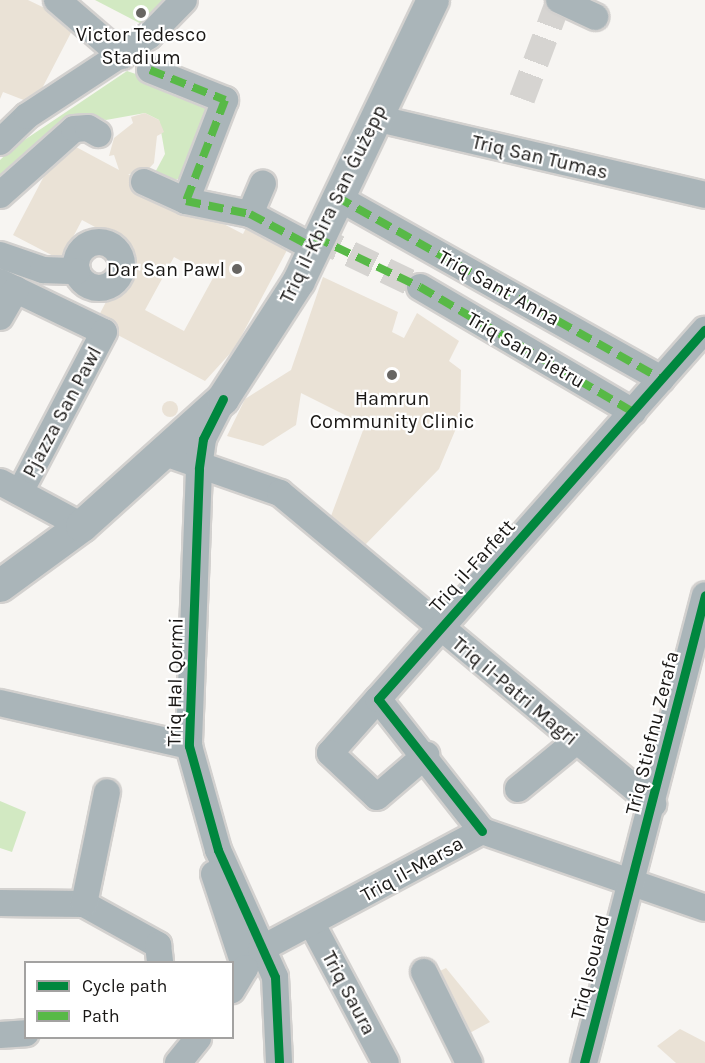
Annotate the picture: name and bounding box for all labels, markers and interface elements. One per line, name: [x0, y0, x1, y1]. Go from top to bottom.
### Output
marker: Victor Tedesco Stadium: [134, 6, 148, 20]
place label: Victor Tedesco Stadium: [76, 22, 206, 69]
street label: Triq il-Kbira San Ġużepp: [274, 101, 392, 307]
street label: Triq San Tumas: [470, 130, 610, 184]
street label: Triq Sant' Anna: [434, 245, 564, 331]
place label: Dar San Pawl: [107, 257, 225, 281]
marker: Dar San Pawl: [230, 262, 244, 276]
street label: Triq San Pietru: [463, 307, 589, 393]
street label: Pjazza San Pawl: [17, 342, 107, 482]
marker: Ħamrun Community Clinic: [383, 366, 401, 384]
place label: Ħamrun Community Clinic: [310, 386, 474, 433]
street label: Triq il-Farfett: [424, 514, 520, 618]
street label: Triq Ħal Qormi: [162, 617, 188, 747]
street label: Triq il-Patri Magri: [447, 631, 583, 751]
street label: Triq Stiefnu Zerafa: [620, 649, 684, 817]
street label: Triq il-Marsa: [357, 831, 467, 907]
street label: Triq Isouard: [565, 912, 615, 1022]
street label: Triq Saura: [317, 947, 381, 1039]
legend: [24, 961, 234, 1039]
text: Cycle path: [82, 975, 167, 997]
text: Path: [82, 1005, 120, 1027]

